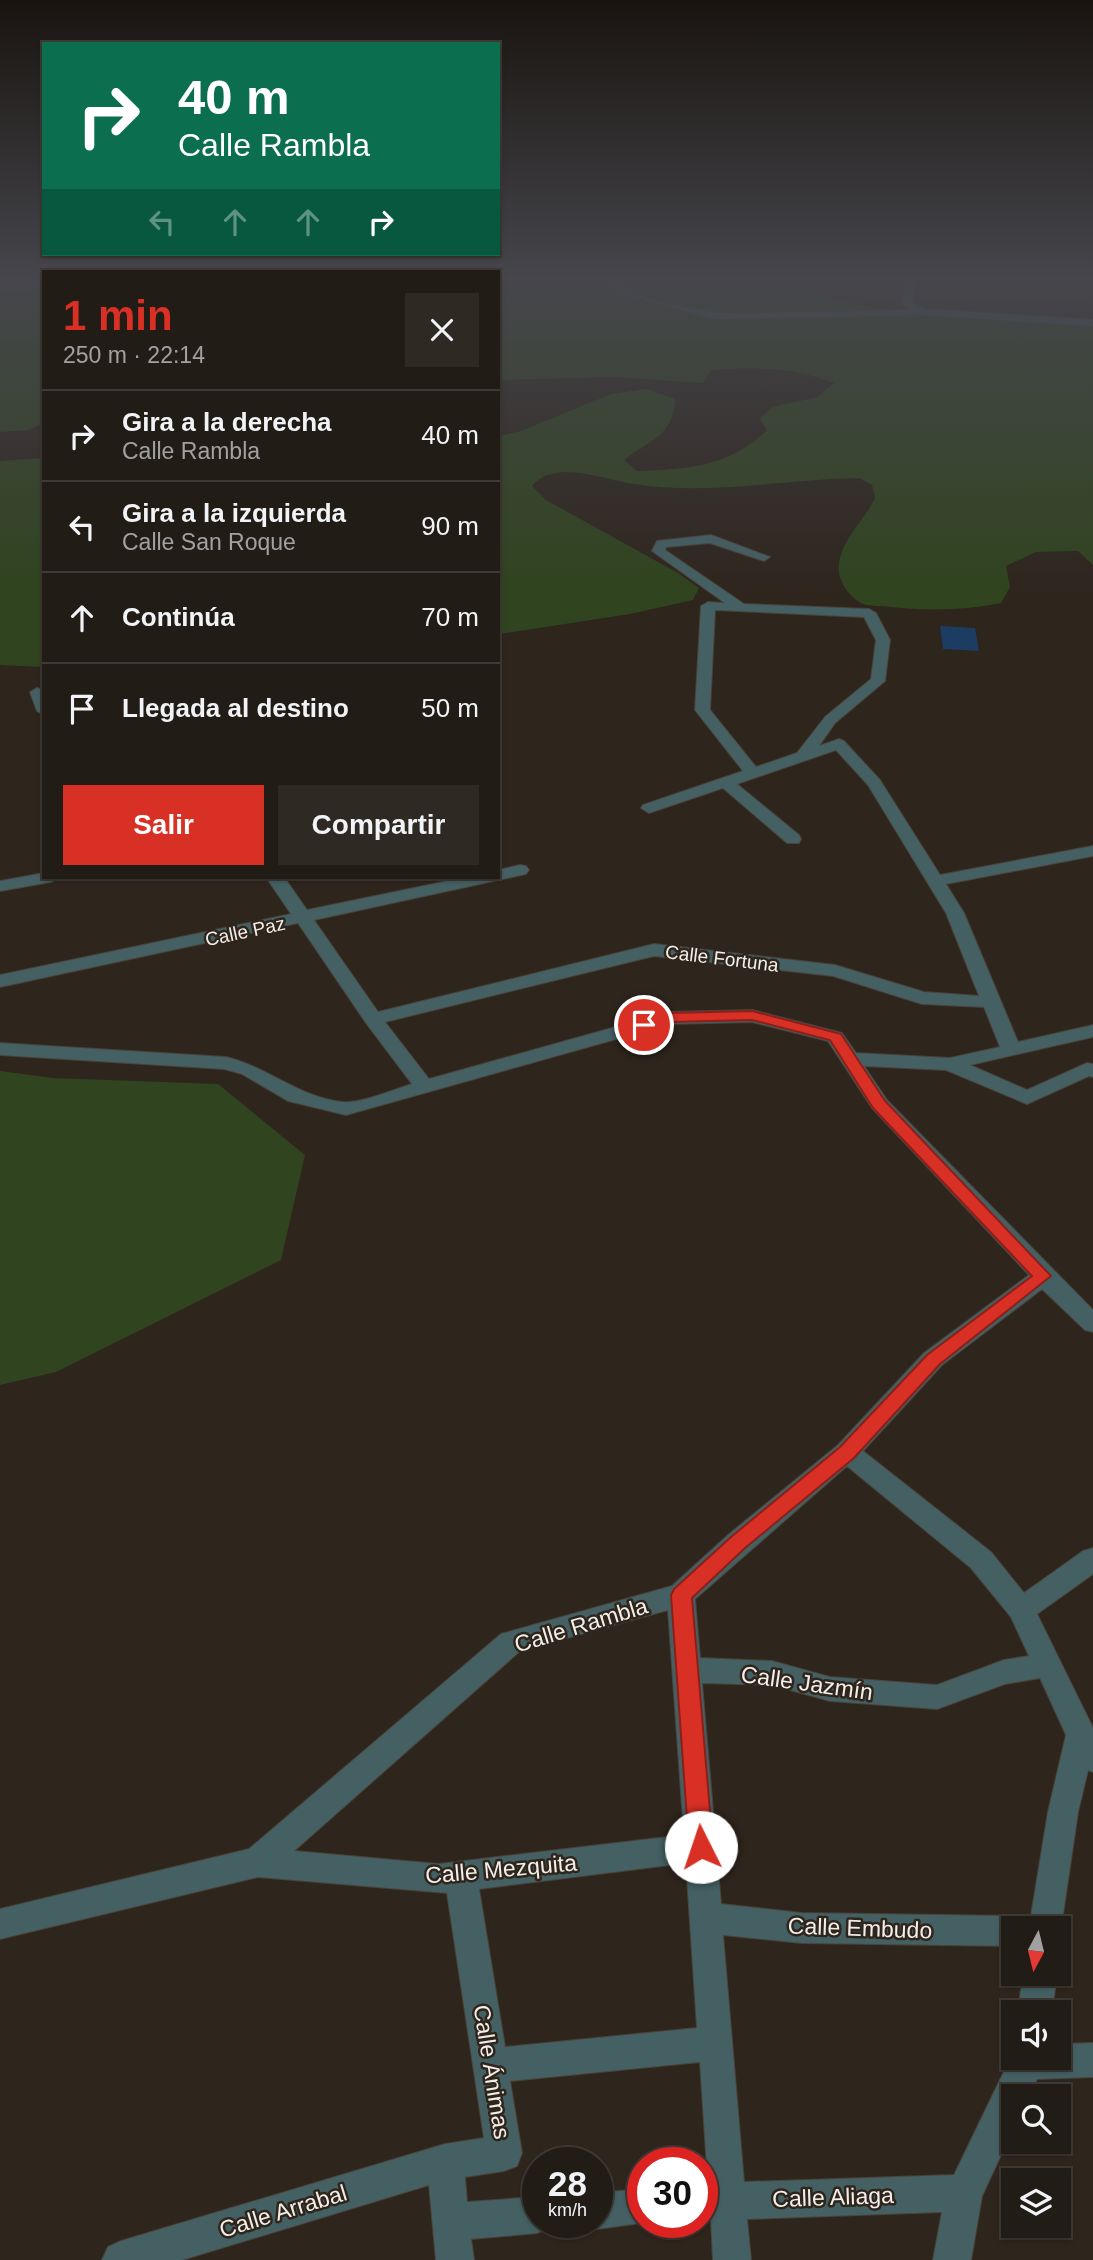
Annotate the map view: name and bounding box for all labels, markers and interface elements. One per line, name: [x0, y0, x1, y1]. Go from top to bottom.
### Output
icon: right: [63, 70, 154, 161]
text: 40 m: [178, 70, 290, 124]
text: Calle Rambla: [178, 127, 370, 163]
icon: left: [143, 203, 181, 241]
icon: ahead: [216, 203, 254, 241]
icon: ahead: [289, 203, 327, 241]
icon: right: [362, 203, 400, 241]
text: 1 min: [63, 292, 173, 339]
button: close: [405, 293, 479, 367]
text: 250 m · 22:14: [63, 342, 205, 368]
text: Gira a la derecha: [122, 407, 332, 437]
icon: right: [63, 417, 101, 455]
text: 40 m: [421, 420, 479, 450]
text: Calle Rambla: [122, 438, 260, 464]
text: Gira a la izquierda: [122, 498, 346, 528]
icon: left: [63, 508, 101, 546]
text: 90 m: [421, 511, 479, 541]
text: Calle San Roque: [122, 529, 296, 555]
icon: ahead: [63, 599, 101, 637]
text: Continúa: [122, 602, 235, 632]
text: 70 m: [421, 602, 479, 632]
icon: arrive: [63, 690, 101, 728]
text: Llegada al destino: [122, 693, 349, 723]
text: 50 m: [421, 693, 479, 723]
button: Salir: [63, 785, 264, 865]
button: Compartir: [278, 785, 479, 865]
street label: Calle Paz: [203, 913, 287, 950]
street label: Calle Fortuna: [664, 941, 780, 976]
pin: [614, 995, 674, 1055]
icon: arrive: [625, 1006, 663, 1044]
street label: Calle Rambla: [511, 1592, 651, 1658]
street label: Calle Jazmín: [739, 1661, 875, 1705]
position arrow: [664, 1810, 738, 1884]
street label: Calle Mezquita: [424, 1849, 578, 1889]
street label: Calle Embudo: [787, 1912, 933, 1944]
north arrow: [1001, 1916, 1071, 1986]
map controls: [1001, 1916, 1071, 2238]
button: sound: [1001, 2000, 1071, 2070]
street label: Calle Ánimas: [469, 2003, 515, 2141]
button: search: [1001, 2084, 1071, 2154]
speed limit sign: 30: [627, 2147, 718, 2238]
text: 28: [548, 2164, 587, 2203]
button: layers: [1001, 2168, 1071, 2238]
street label: Calle Arrabal: [216, 2179, 350, 2243]
street label: Calle Aliaga: [772, 2182, 894, 2212]
text: km/h: [548, 2200, 587, 2220]

